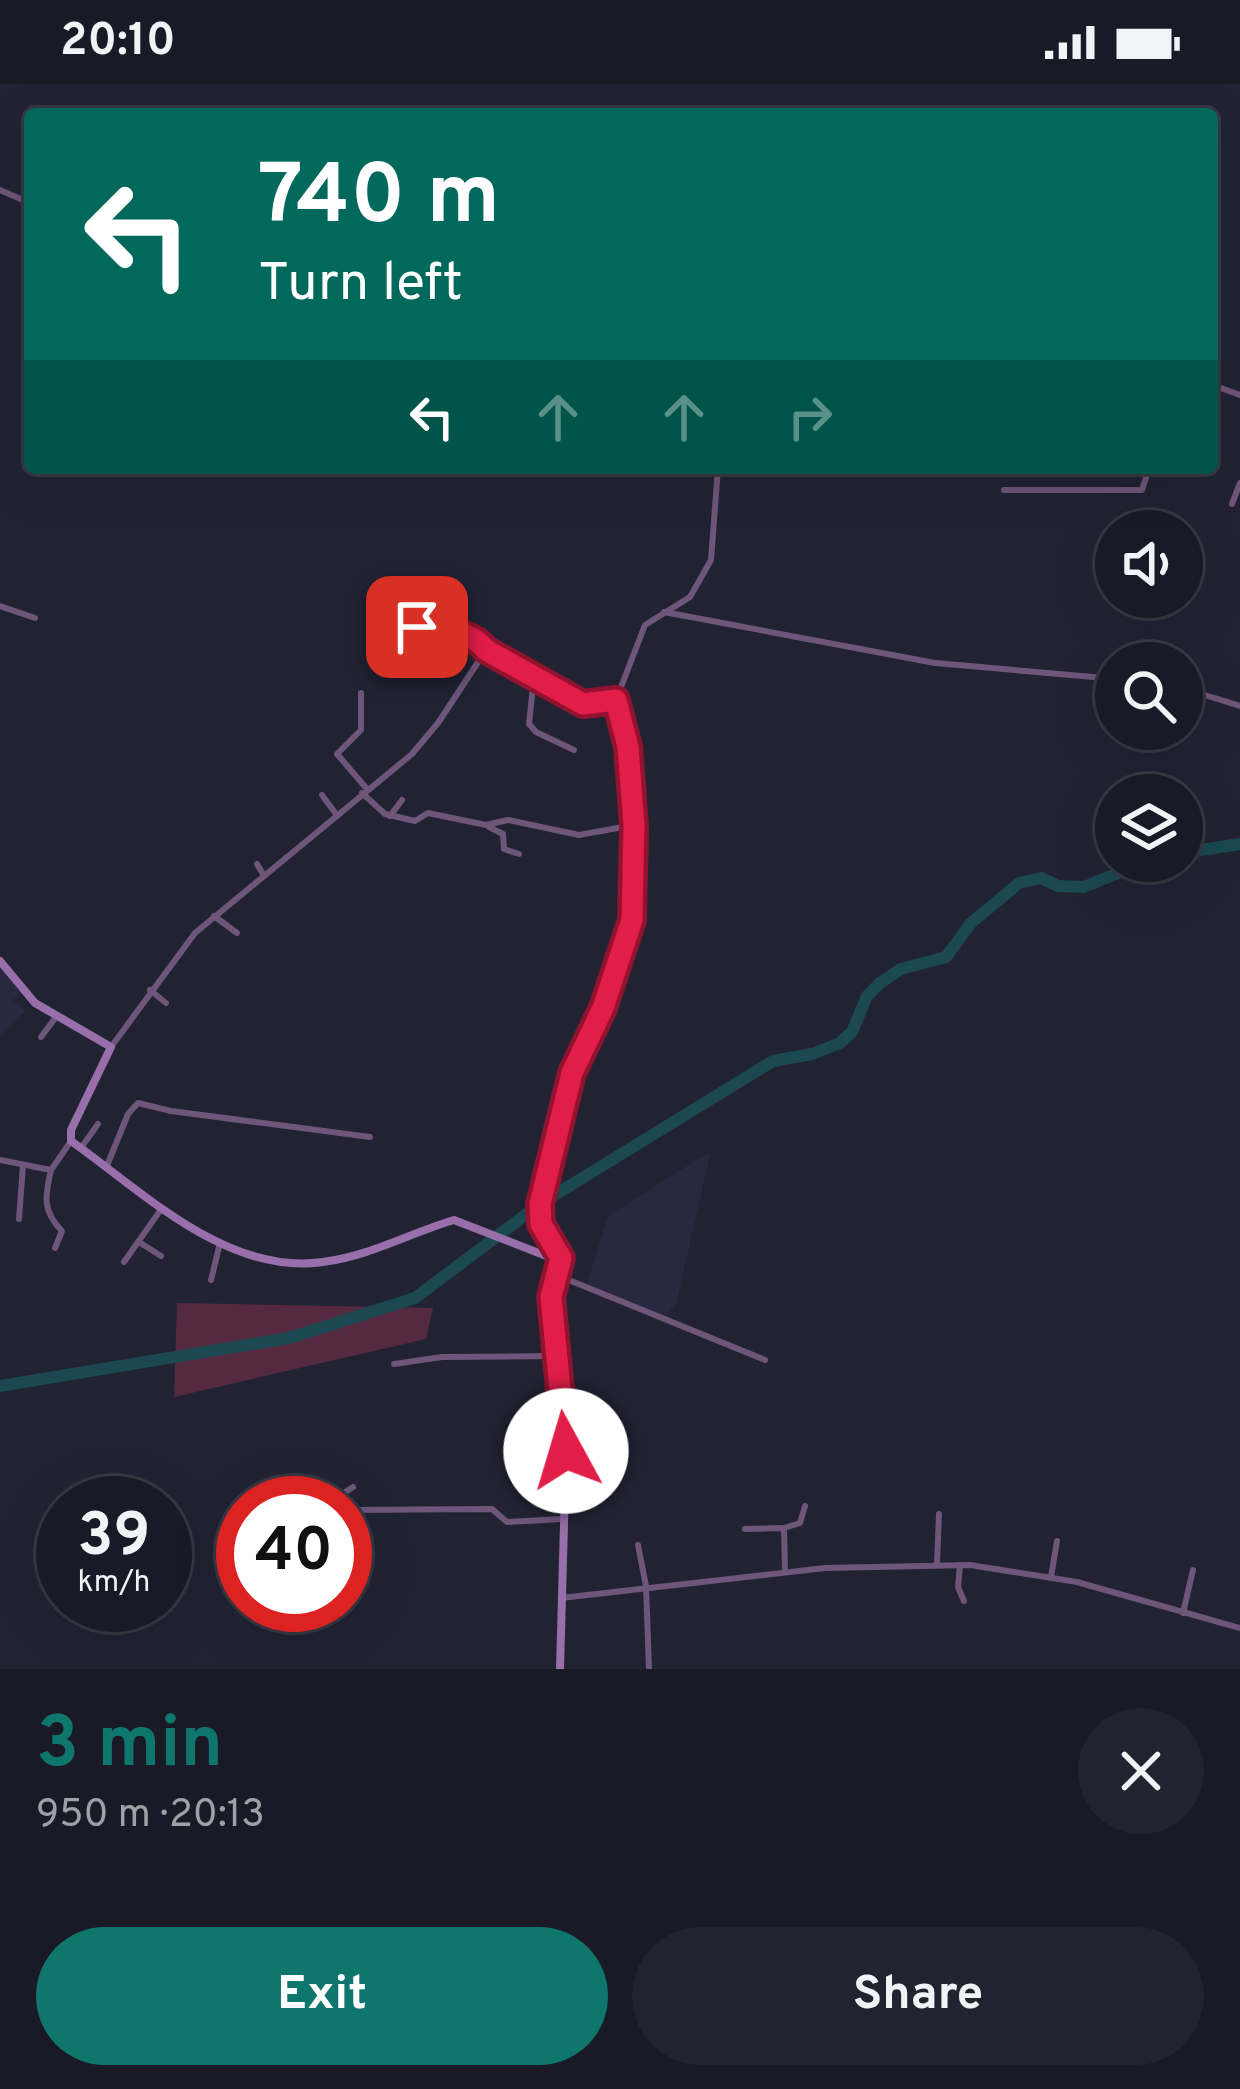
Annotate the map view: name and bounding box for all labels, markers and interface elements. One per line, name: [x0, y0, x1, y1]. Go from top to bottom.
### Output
text: 20:10: [60, 14, 176, 71]
text: 740 m: [258, 147, 500, 253]
icon: left: [60, 156, 216, 312]
text: Turn left: [258, 251, 463, 320]
icon: left: [399, 384, 465, 450]
icon: ahead: [525, 384, 591, 450]
icon: ahead: [651, 384, 717, 450]
icon: right: [777, 384, 843, 450]
map controls: [1095, 510, 1203, 882]
button: sound: [1095, 510, 1203, 618]
pin: [366, 576, 468, 678]
icon: arrive: [384, 594, 450, 660]
button: search: [1095, 642, 1203, 750]
button: layers: [1095, 774, 1203, 882]
position arrow: [503, 1388, 629, 1514]
speed limit sign: 40: [216, 1476, 372, 1632]
text: 39: [78, 1501, 150, 1577]
text: km/h: [78, 1565, 150, 1602]
text: 3 min: [36, 1701, 223, 1793]
button: close: [1078, 1708, 1204, 1834]
text: 950 m · 20:13: [36, 1792, 265, 1841]
button: Exit: [36, 1927, 608, 2065]
button: Share: [632, 1927, 1204, 2065]

